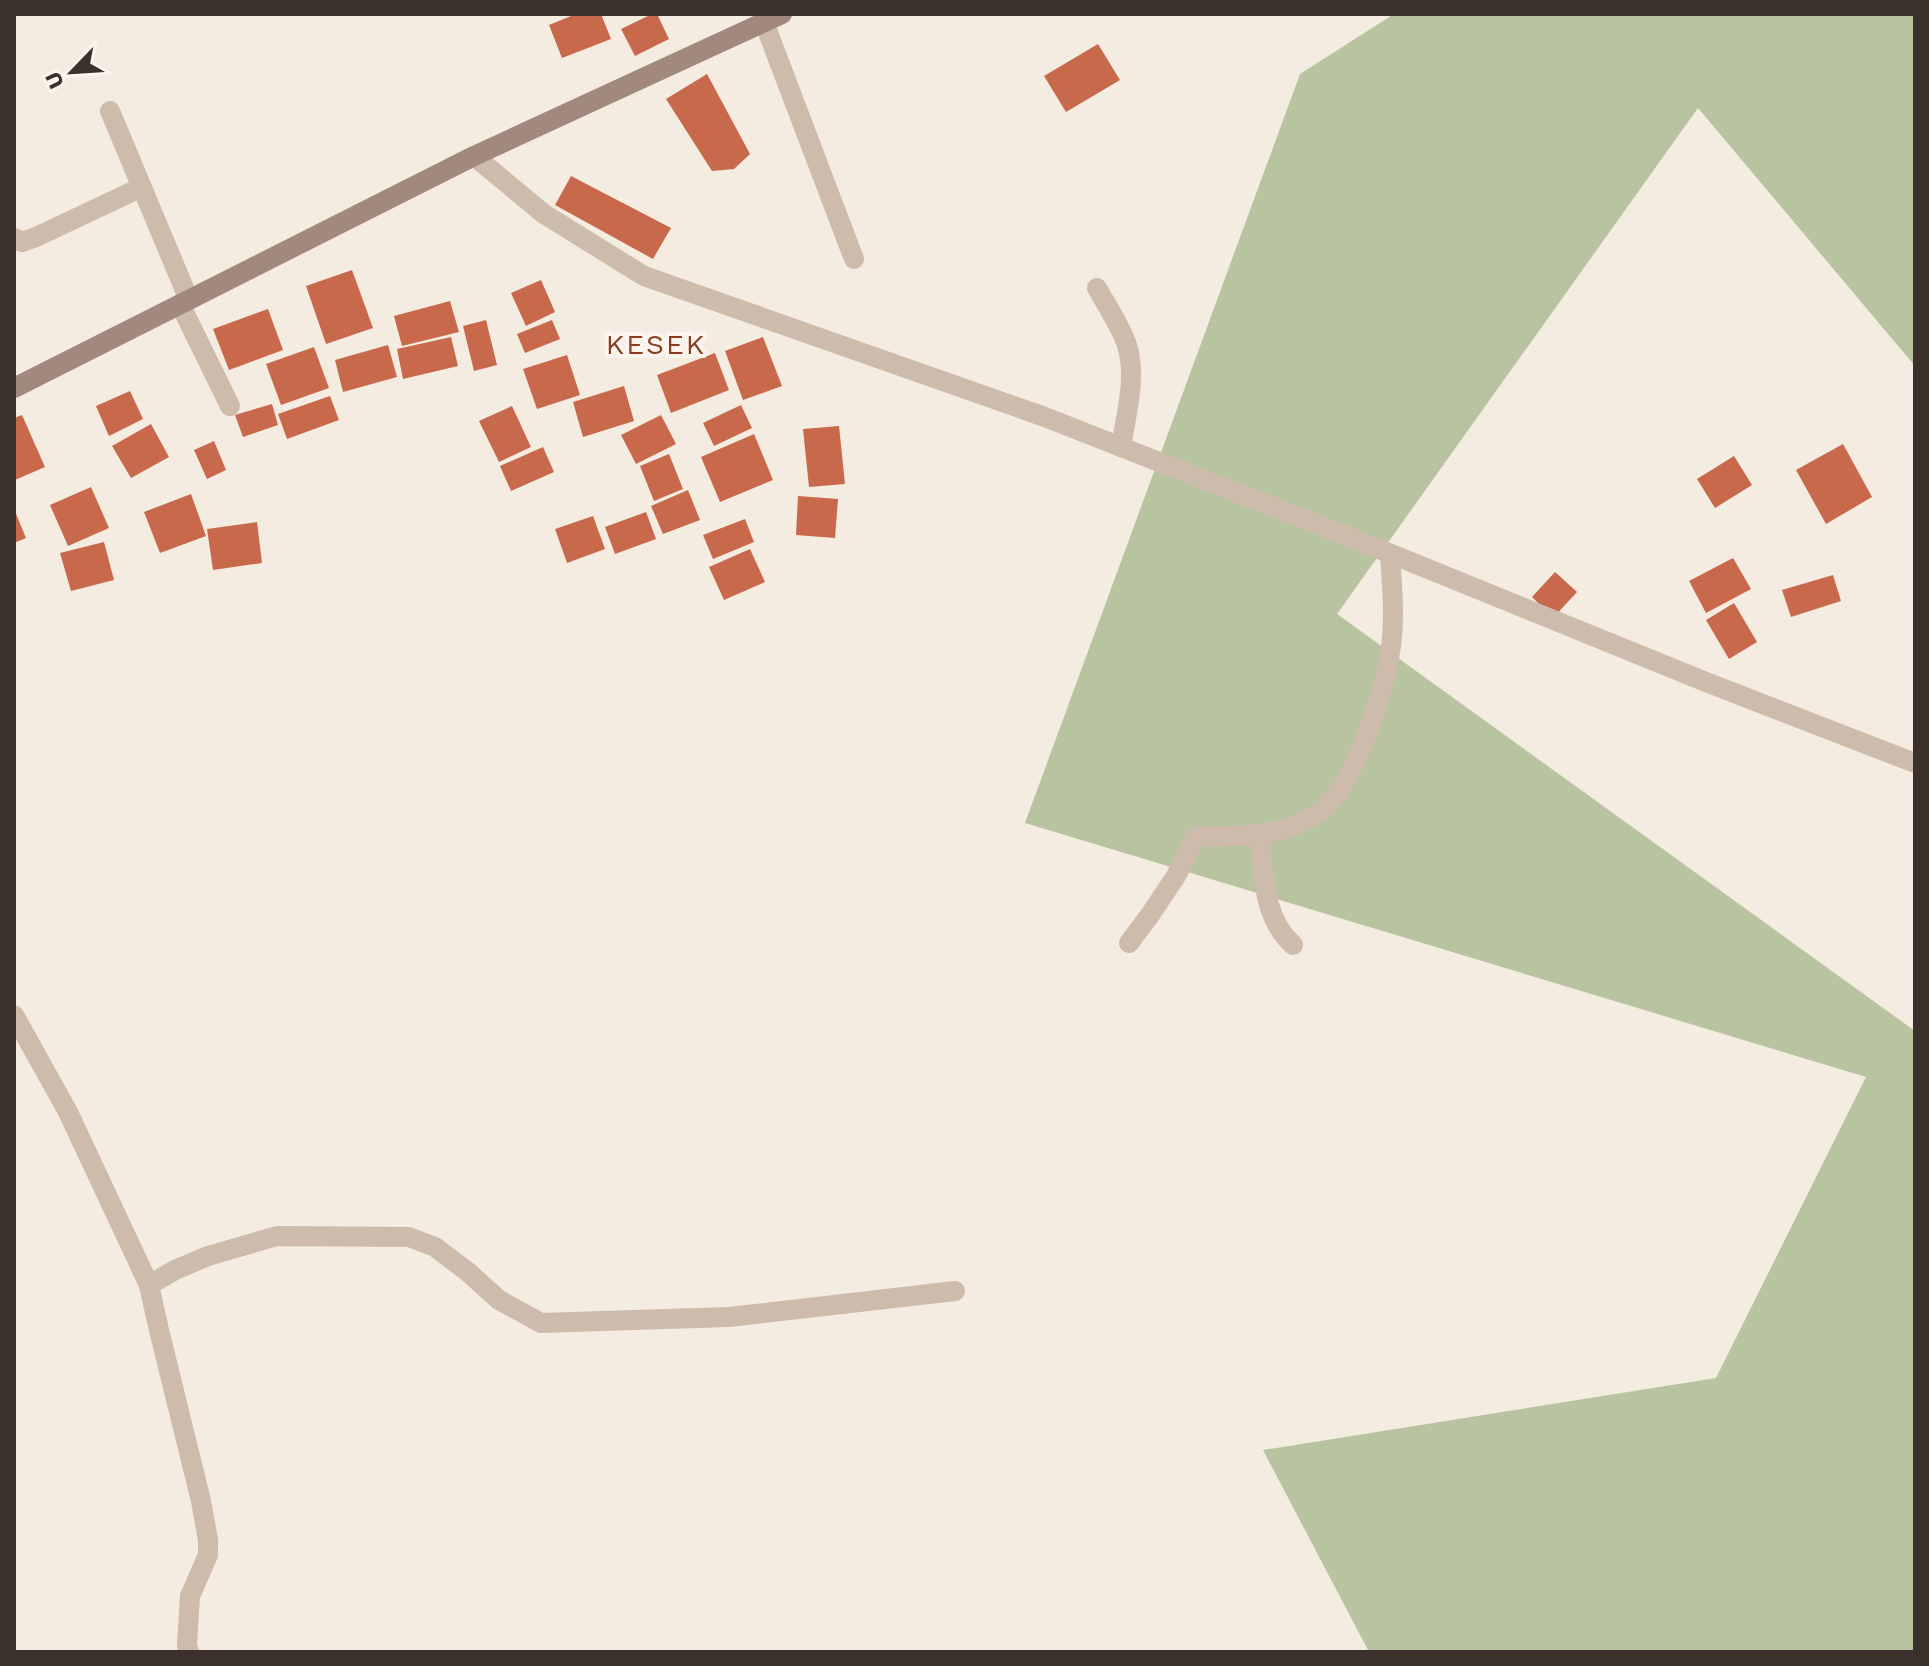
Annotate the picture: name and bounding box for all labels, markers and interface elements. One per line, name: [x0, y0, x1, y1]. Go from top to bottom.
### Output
north arrow: [32, 32, 112, 112]
text: U: [40, 68, 69, 93]
district label: KESEK: [606, 328, 706, 361]

